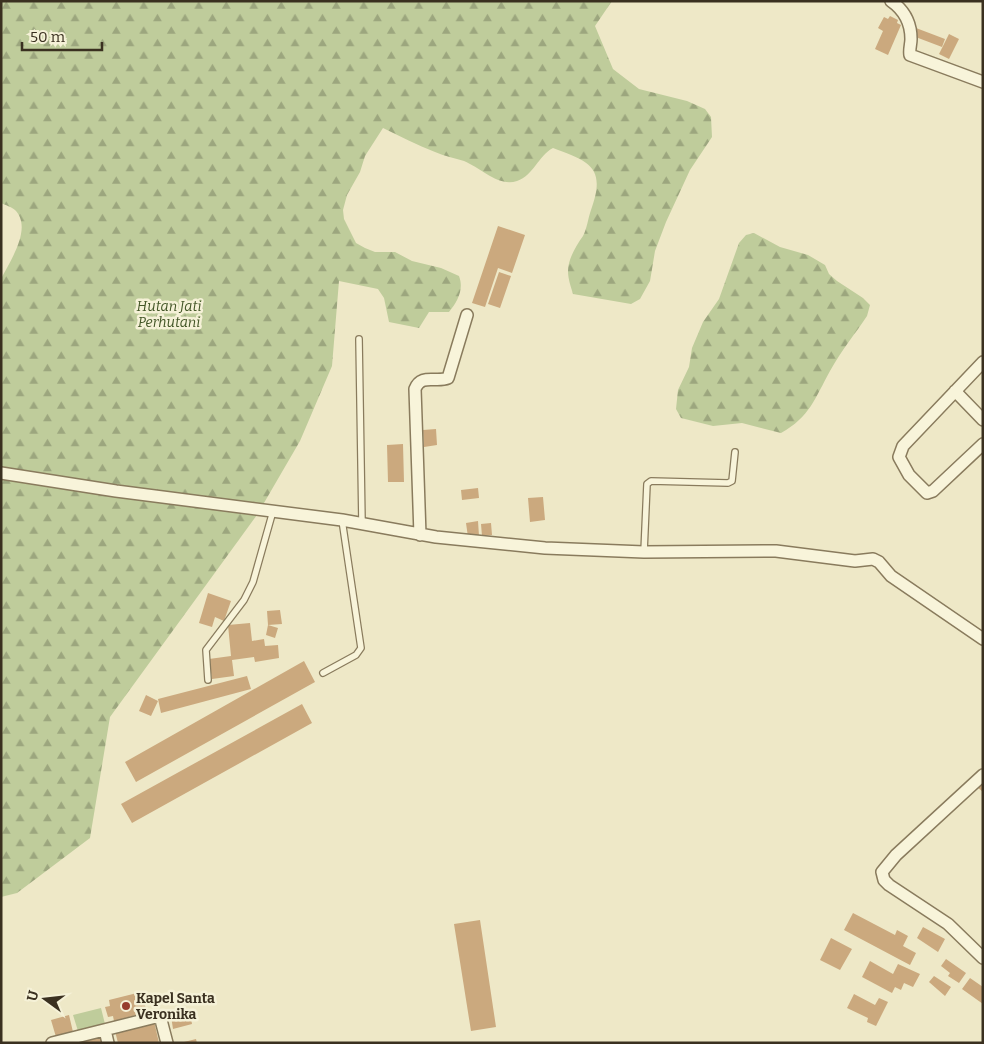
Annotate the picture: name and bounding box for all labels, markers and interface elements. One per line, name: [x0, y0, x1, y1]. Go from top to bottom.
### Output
scale bar: [22, 20, 102, 52]
text: 50 m: [30, 28, 66, 46]
park label: Hutan Jati Perhutani: [137, 298, 201, 331]
north arrow: [20, 974, 70, 1024]
text: U: [23, 988, 43, 1003]
place label: Kapel Santa Veronika: [136, 990, 215, 1023]
marker: Kapel Santa Veronika: [120, 1000, 132, 1012]

